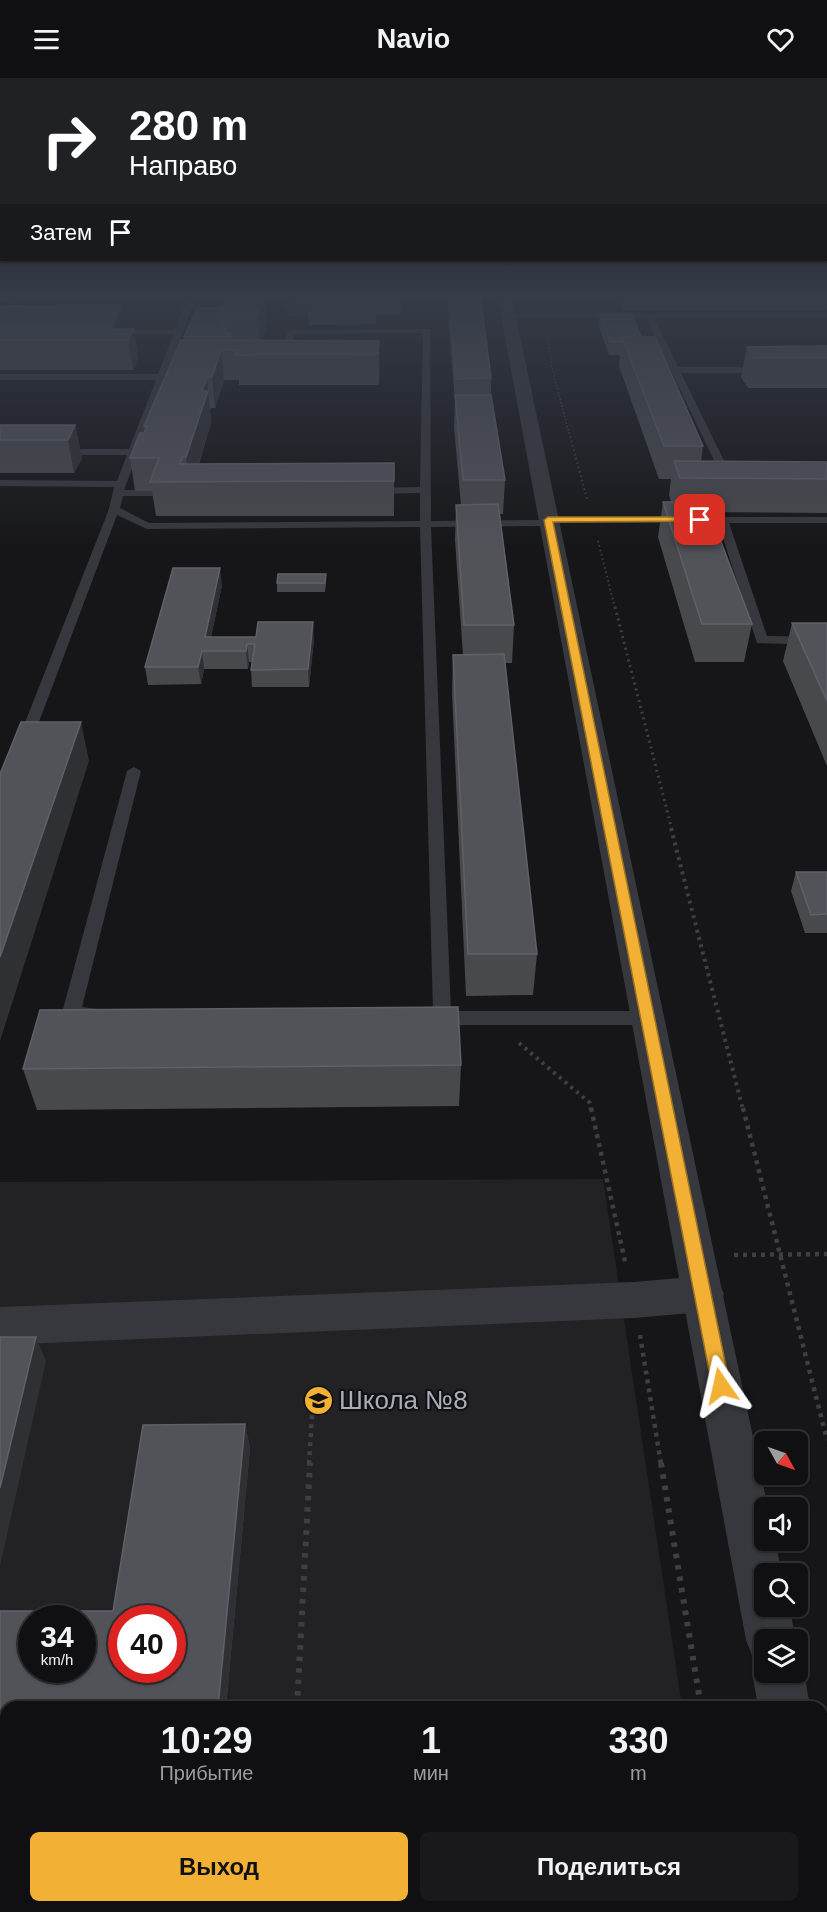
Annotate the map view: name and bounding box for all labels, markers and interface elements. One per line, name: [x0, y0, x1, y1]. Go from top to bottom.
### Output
icon: menu: [30, 23, 63, 56]
icon: heart: [764, 23, 797, 56]
text: Navio: [377, 24, 450, 54]
icon: right: [30, 102, 108, 180]
text: 280 m: [129, 102, 248, 149]
text: Направо: [129, 151, 237, 181]
icon: arrive: [104, 216, 137, 249]
text: Затем: [30, 220, 92, 245]
pin: [674, 494, 725, 545]
icon: arrive: [683, 503, 716, 536]
position arrow: [689, 1354, 753, 1418]
school or university icon: Школа №8: [302, 1384, 334, 1416]
place label: Школа №8: [339, 1385, 468, 1415]
north arrow: [754, 1431, 808, 1485]
map controls: [754, 1431, 808, 1683]
button: sound: [754, 1497, 808, 1551]
button: search: [754, 1563, 808, 1617]
speed limit sign: 40: [108, 1605, 186, 1683]
text: 34: [40, 1620, 74, 1653]
button: layers: [754, 1629, 808, 1683]
text: km/h: [41, 1651, 73, 1668]
text: 10:29: [160, 1720, 253, 1761]
text: 1: [421, 1720, 441, 1761]
text: 330: [608, 1720, 668, 1761]
text: Прибытие: [159, 1762, 253, 1784]
text: мин: [413, 1762, 449, 1784]
text: m: [630, 1762, 647, 1784]
button: Выход: [30, 1832, 408, 1901]
button: Поделиться: [420, 1832, 798, 1901]

